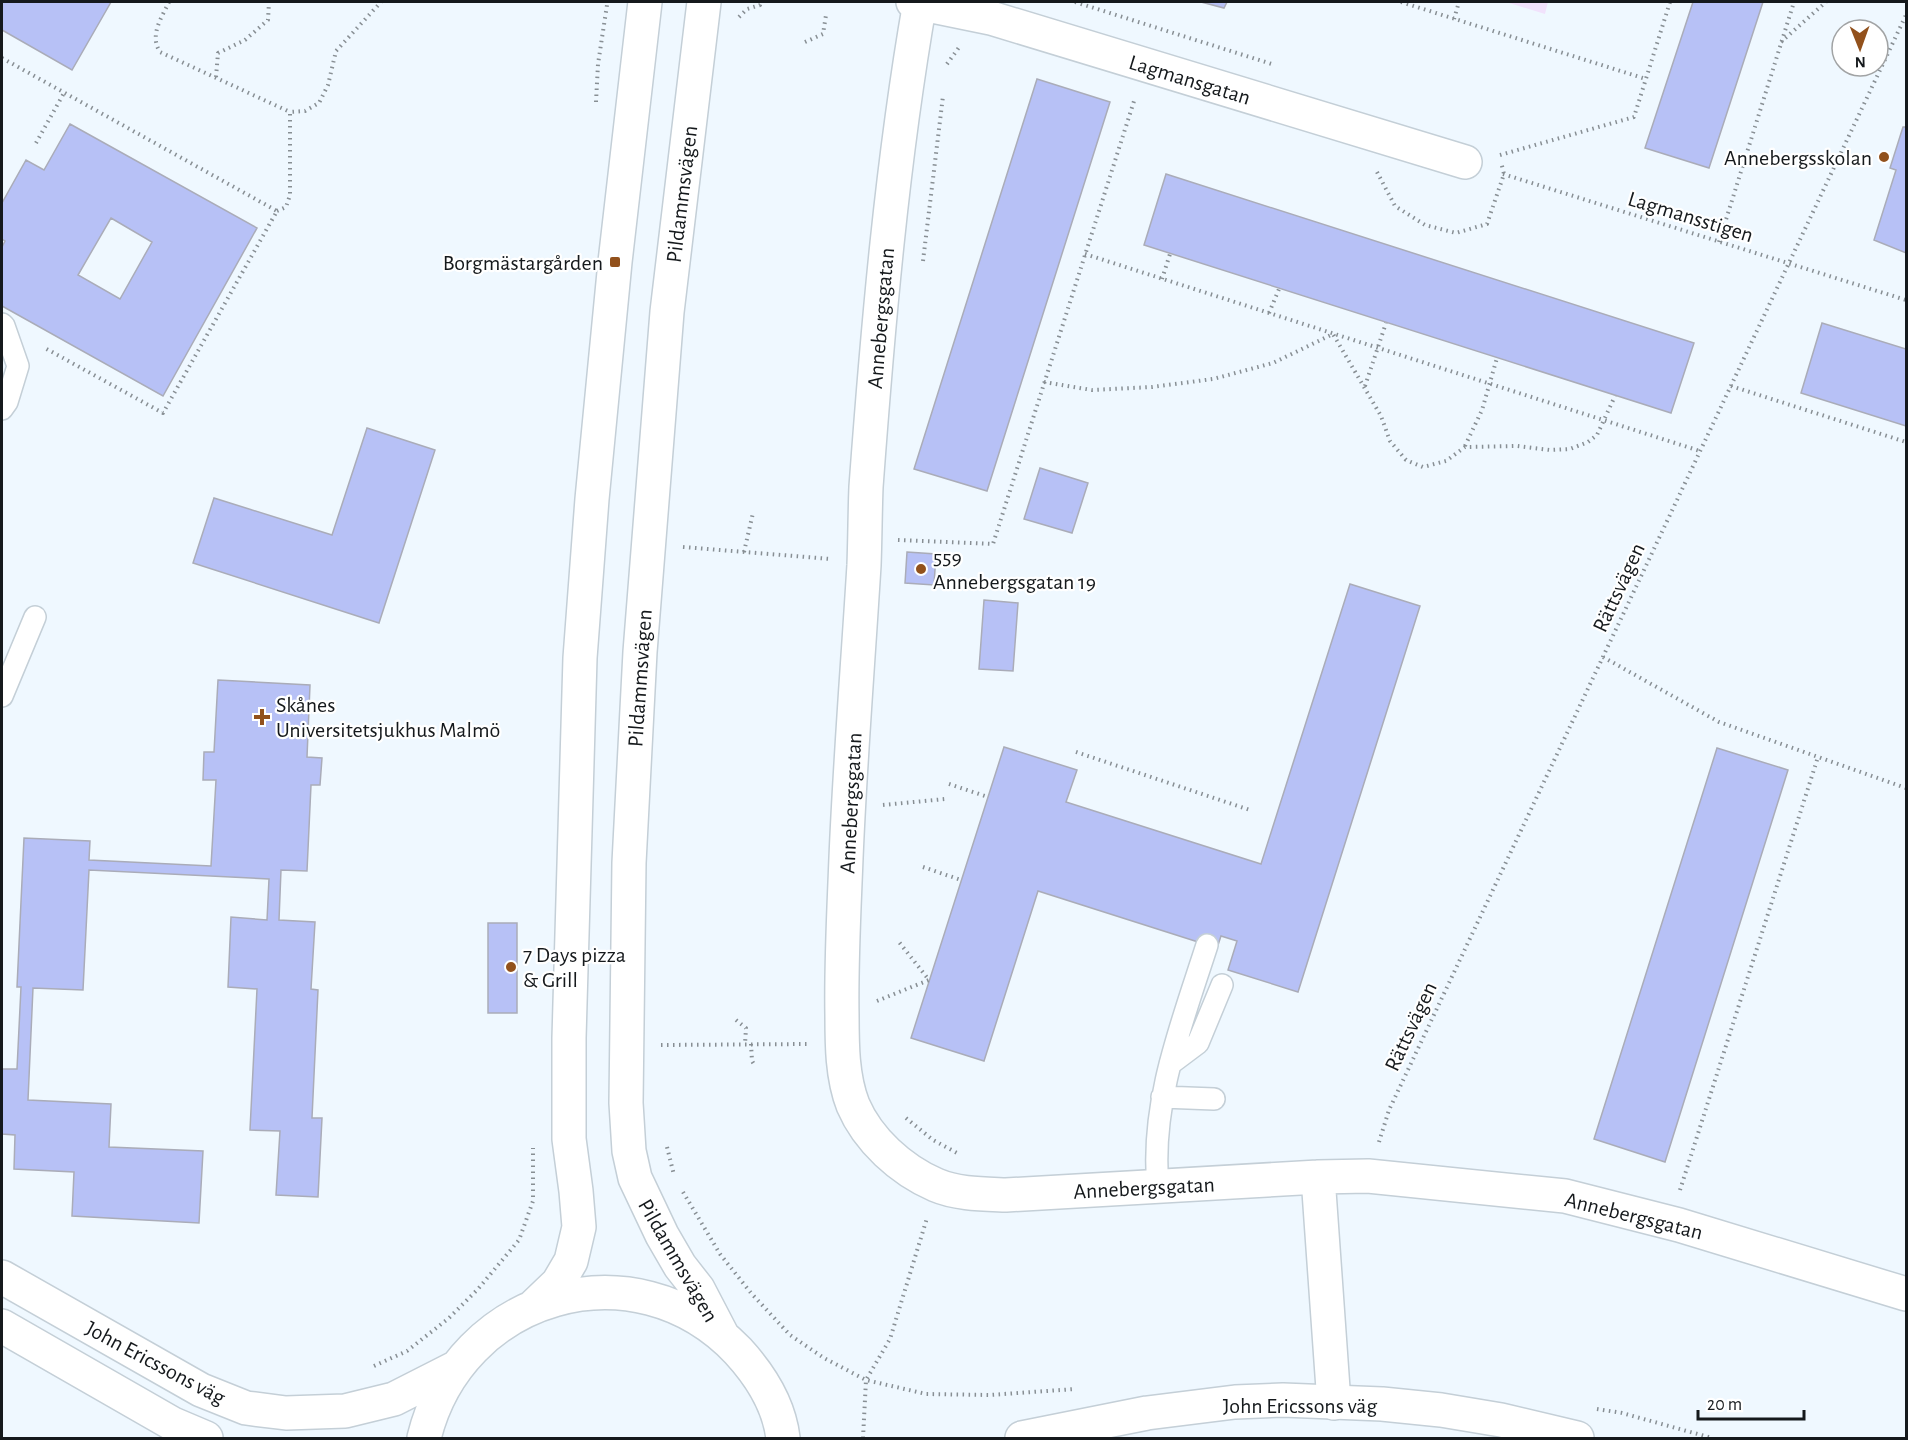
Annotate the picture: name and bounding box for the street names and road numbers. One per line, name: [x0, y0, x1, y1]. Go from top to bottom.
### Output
street label: Lagmansgatan: [1126, 51, 1253, 109]
street label: Pildammsvägen: [663, 124, 701, 264]
street label: Lagmansstigen: [1625, 187, 1756, 246]
street label: Annebergsgatan: [864, 247, 898, 390]
street label: Rättsvägen: [1589, 540, 1649, 635]
street label: Pildammsvägen: [624, 608, 656, 748]
street label: Annebergsgatan: [836, 732, 866, 874]
street label: Rättsvägen: [1381, 979, 1441, 1074]
street label: Annebergsgatan: [1073, 1173, 1215, 1203]
street label: Annebergsgatan: [1562, 1188, 1705, 1244]
street label: Pildammsvägen: [634, 1195, 722, 1326]
street label: John Ericssons väg: [82, 1317, 229, 1409]
street label: John Ericssons väg: [1223, 1395, 1378, 1417]

